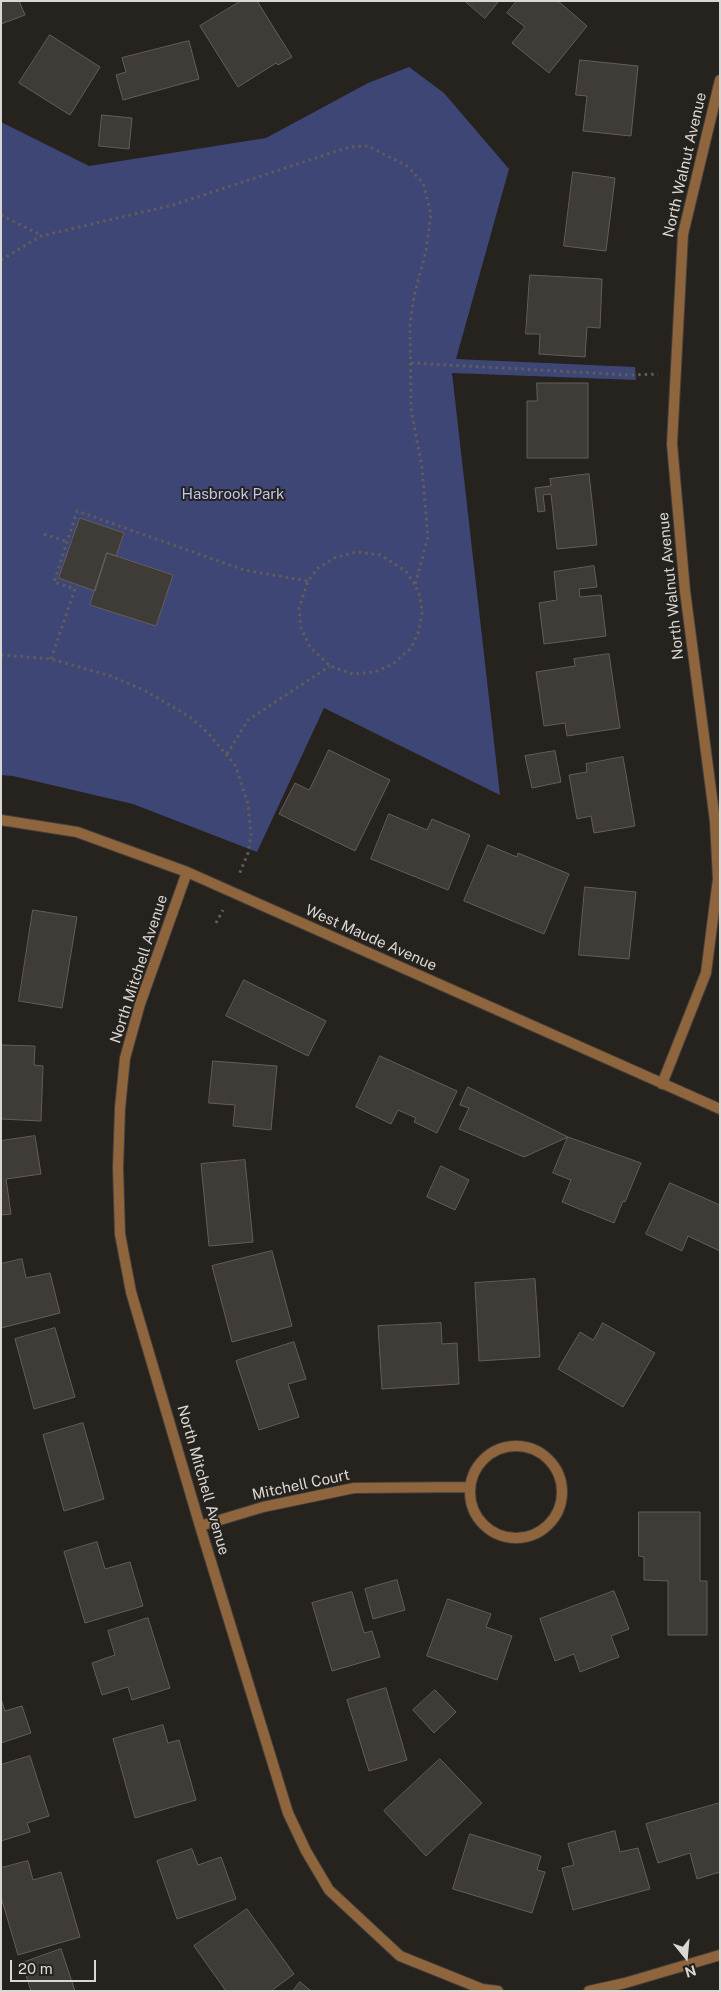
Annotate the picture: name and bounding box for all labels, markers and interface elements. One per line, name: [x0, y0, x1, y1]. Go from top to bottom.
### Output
street label: North Walnut Avenue: [660, 91, 710, 239]
park label: Hasbrook Park: [182, 485, 284, 503]
street label: North Walnut Avenue: [654, 511, 688, 661]
street label: North Mitchell Avenue: [106, 892, 172, 1046]
street label: West Maude Avenue: [303, 901, 439, 975]
street label: North Mitchell Avenue: [173, 1403, 233, 1557]
street label: Mitchell Court: [251, 1466, 351, 1504]
north arrow: [661, 1932, 711, 1982]
scale bar: [12, 1950, 99, 1982]
text: 20 m: [18, 1960, 53, 1977]
text: N: [683, 1962, 698, 1981]

